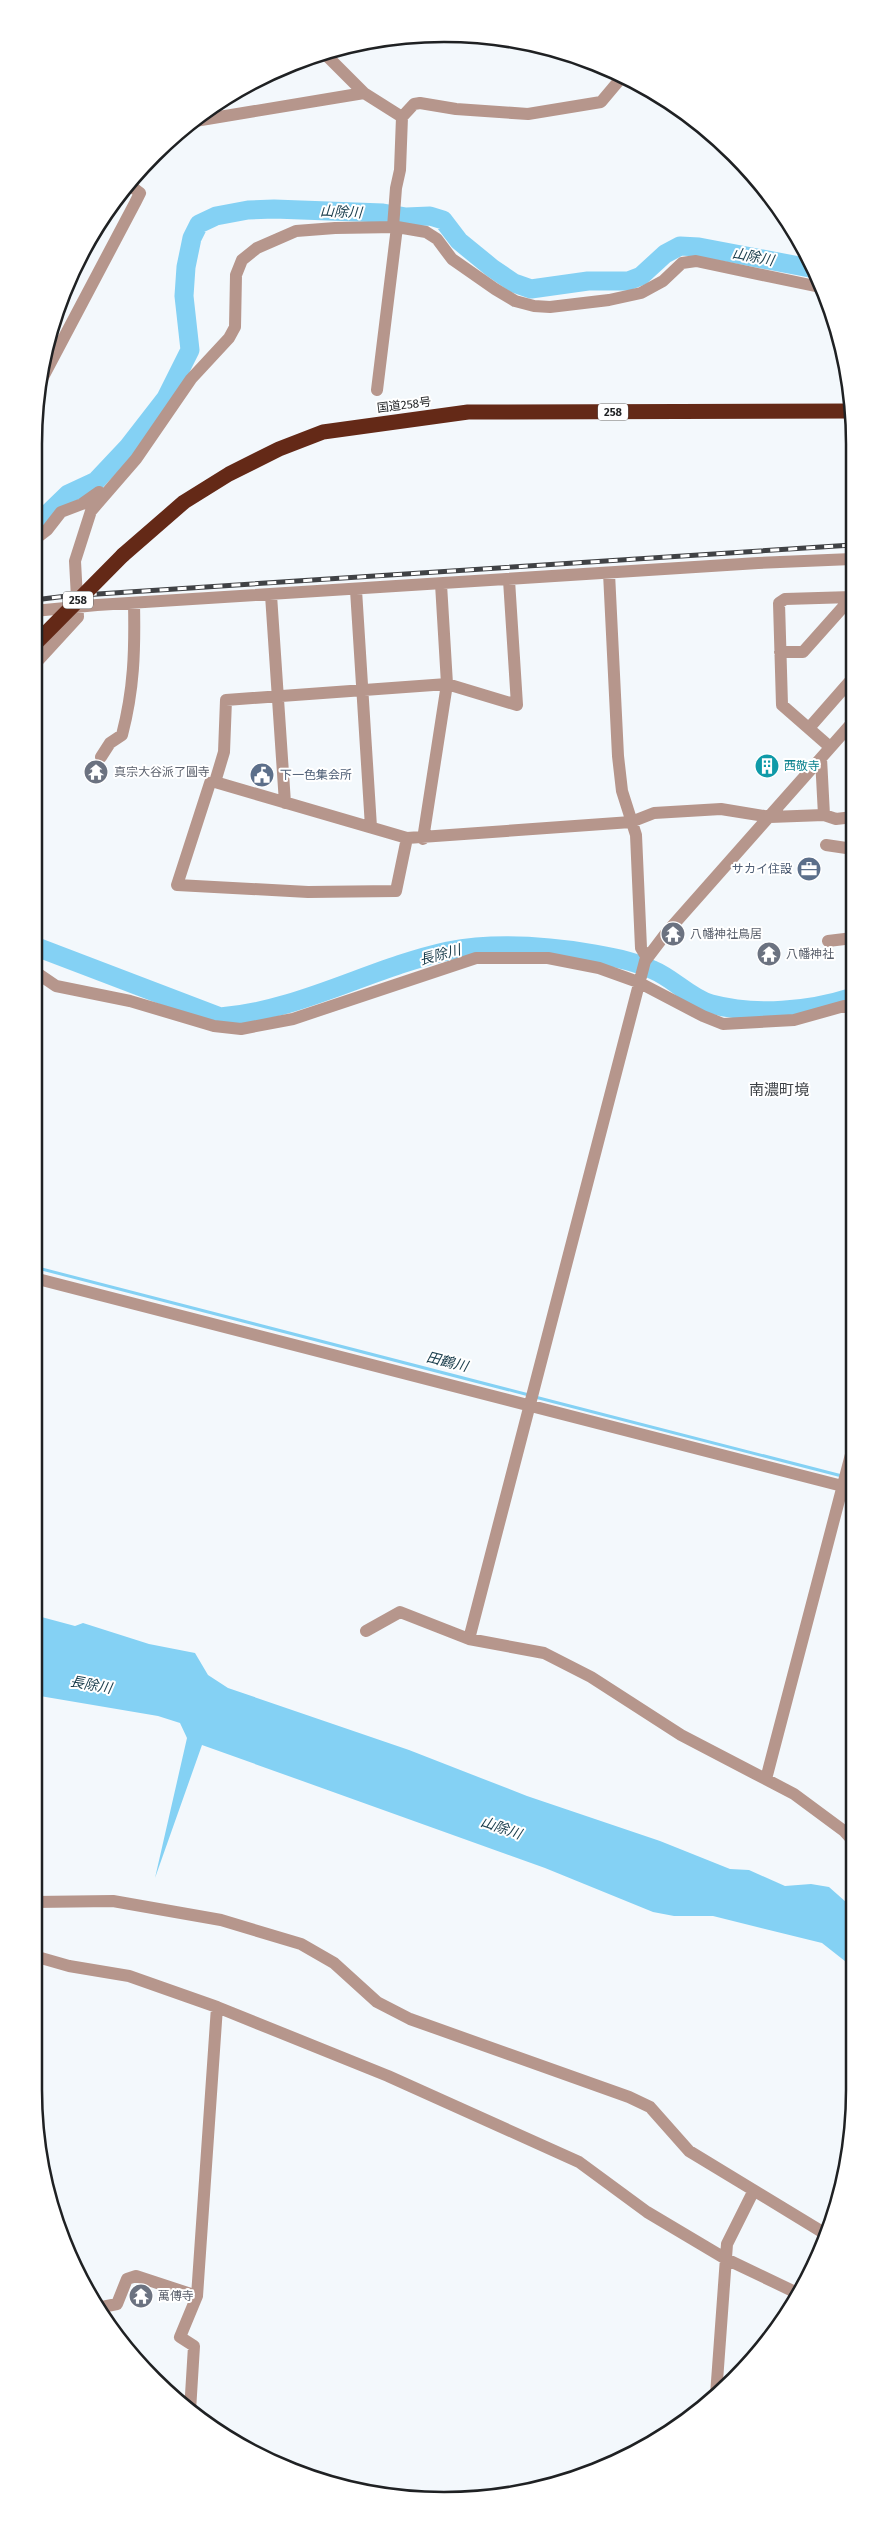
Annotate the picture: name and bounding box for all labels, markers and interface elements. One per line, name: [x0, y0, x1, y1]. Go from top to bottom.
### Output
water label: 山除川: [320, 202, 364, 222]
water label: 山除川: [731, 245, 777, 270]
street label: 国道258号: [376, 395, 432, 415]
road number: 258: [598, 404, 628, 421]
road number: 258: [63, 592, 93, 608]
building icon: 西敬寺: [754, 753, 780, 779]
temple icon: 真宗大谷派了圓寺: [83, 759, 109, 785]
place label: 西敬寺: [784, 759, 820, 773]
public building icon: 下一色集会所: [249, 762, 275, 788]
place label: 真宗大谷派了圓寺: [114, 765, 210, 779]
place label: 下一色集会所: [280, 768, 352, 782]
office icon: サカイ住設: [796, 856, 822, 882]
place label: サカイ住設: [732, 862, 792, 876]
temple icon: 八幡神社鳥居: [660, 921, 686, 947]
place label: 八幡神社鳥居: [690, 927, 762, 941]
water label: 長除川: [418, 941, 464, 969]
temple icon: 八幡神社: [756, 941, 782, 967]
place label: 八幡神社: [786, 947, 834, 961]
district label: 南濃町境: [749, 1081, 809, 1099]
water label: 田鶴川: [425, 1349, 471, 1376]
water label: 長除川: [69, 1673, 115, 1697]
water label: 山除川: [478, 1813, 526, 1844]
temple icon: 萬傅寺: [128, 2283, 154, 2309]
place label: 萬傅寺: [158, 2289, 194, 2303]

